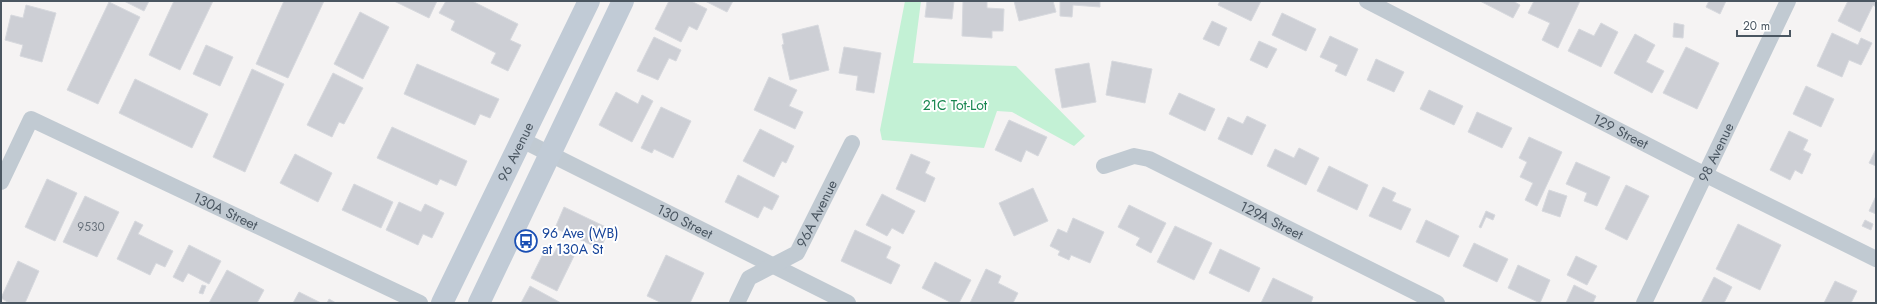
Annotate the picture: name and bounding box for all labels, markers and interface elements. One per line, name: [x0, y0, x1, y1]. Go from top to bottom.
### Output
scale bar: [1737, 12, 1790, 38]
text: 20 m: [1743, 17, 1770, 35]
park label: 21C Tot-Lot: [923, 95, 988, 115]
street label: 129 Street: [1589, 109, 1652, 154]
street label: 96 Avenue: [493, 119, 539, 185]
street label: 98 Avenue: [1693, 119, 1739, 185]
street label: 96A Avenue: [791, 176, 842, 251]
street label: 130A Street: [190, 187, 262, 235]
street label: 129A Street: [1237, 196, 1307, 245]
street label: 130 Street: [653, 199, 717, 244]
house number: 9530: [77, 218, 105, 236]
place label: 96 Ave (WB) at 130A St: [542, 223, 619, 259]
bus stop icon: 96 Ave (WB) at 130A St: [513, 228, 539, 254]

